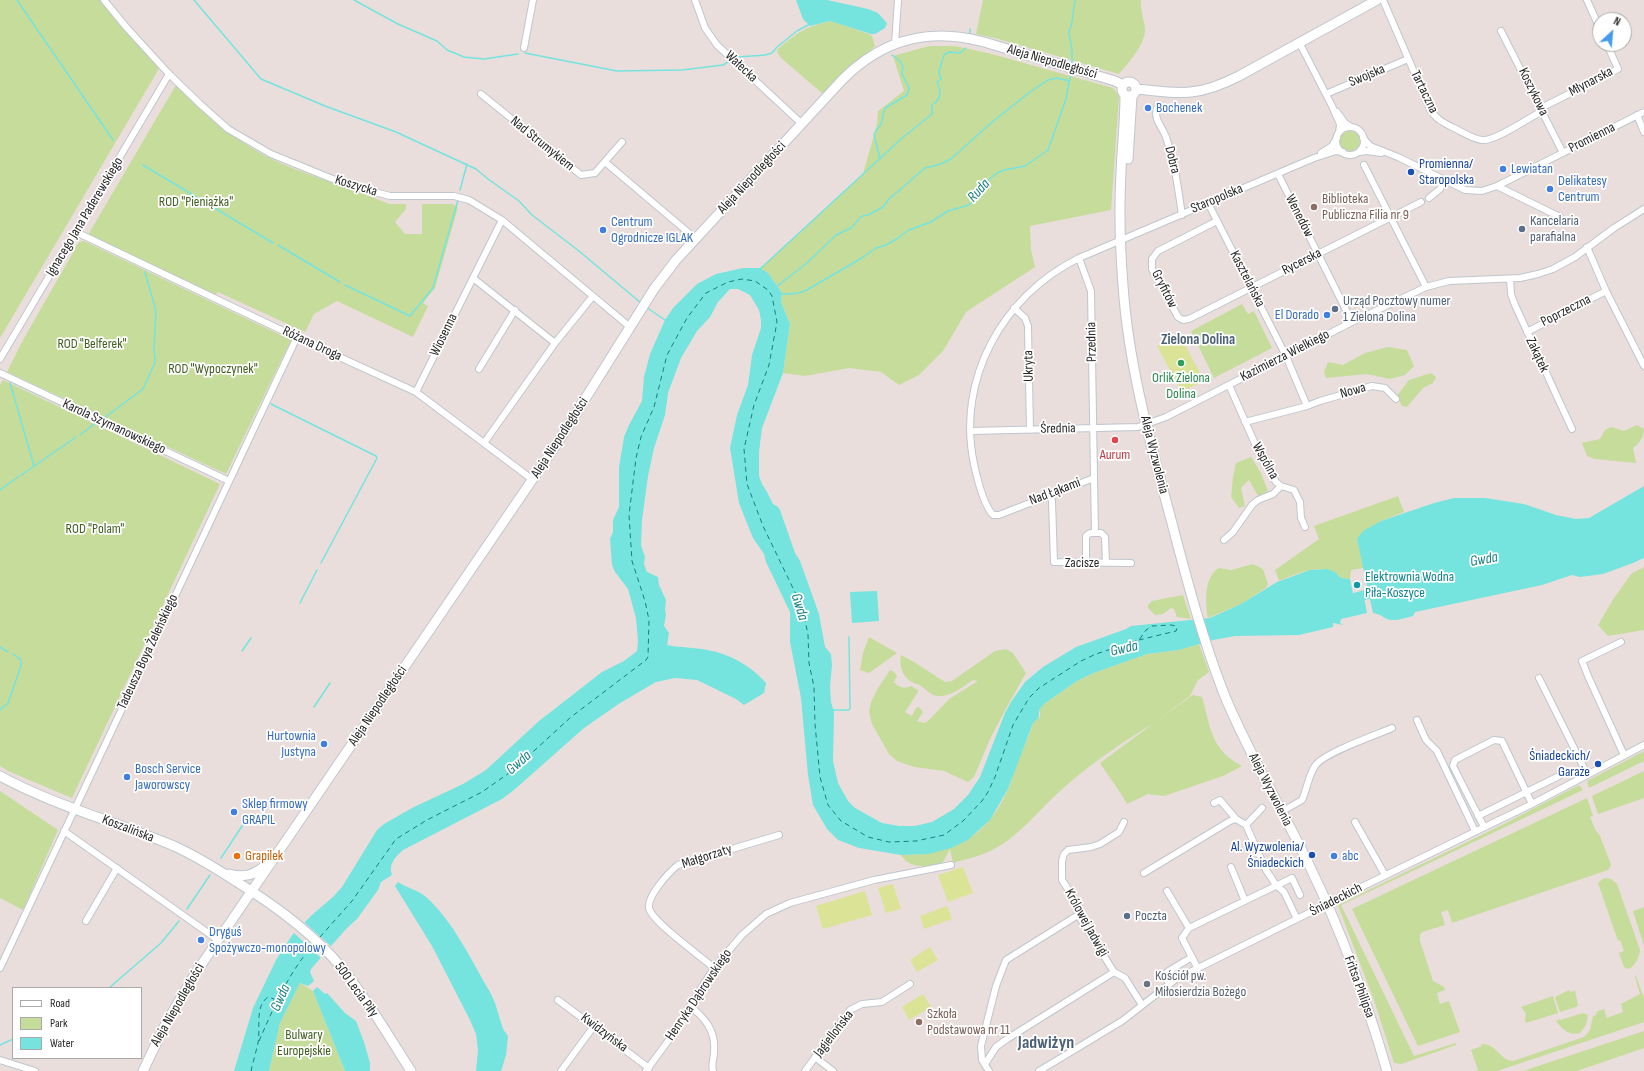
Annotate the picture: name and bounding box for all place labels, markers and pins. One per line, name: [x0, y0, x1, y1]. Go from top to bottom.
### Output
place label: Bochenek: [1156, 100, 1202, 116]
marker: Bochenek: [1143, 103, 1153, 113]
place label: Promienna/ Staropolska: [1419, 156, 1474, 188]
place label: Lewiatan: [1511, 161, 1553, 177]
marker: Lewiatan: [1498, 164, 1508, 174]
marker: Promienna/ Staropolska: [1406, 167, 1416, 177]
place label: Delikatesy Centrum: [1558, 173, 1607, 206]
marker: Delikatesy Centrum: [1545, 184, 1555, 194]
place label: Biblioteka Publiczna Filia nr 9: [1322, 191, 1409, 224]
marker: Biblioteka Publiczna Filia nr 9: [1309, 202, 1319, 212]
place label: Kancelaria parafialna: [1530, 213, 1579, 246]
place label: Centrum Ogrodnicze IGLAK: [611, 214, 693, 246]
marker: Kancelaria parafialna: [1517, 224, 1527, 234]
marker: Centrum Ogrodnicze IGLAK: [598, 225, 608, 235]
place label: Urząd Pocztowy numer 1 Zielona Dolina: [1343, 293, 1451, 326]
marker: Urząd Pocztowy numer 1 Zielona Dolina: [1330, 304, 1340, 314]
place label: El Dorado: [1275, 307, 1319, 323]
marker: El Dorado: [1322, 310, 1332, 320]
marker: Orlik Zielona Dolina: [1176, 358, 1186, 368]
place label: Orlik Zielona Dolina: [1152, 370, 1210, 402]
marker: Aurum: [1110, 435, 1120, 445]
place label: Aurum: [1100, 447, 1130, 463]
place label: Elektrownia Wodna Piła-Koszyce: [1365, 569, 1454, 602]
marker: Elektrownia Wodna Piła-Koszyce: [1352, 580, 1362, 590]
place label: Hurtownia Justyna: [267, 728, 316, 760]
marker: Hurtownia Justyna: [319, 739, 329, 749]
place label: Śniadeckich/ Garaże: [1529, 748, 1590, 780]
marker: Śniadeckich/ Garaże: [1593, 759, 1603, 769]
place label: Bosch Service Jaworowscy: [135, 761, 201, 794]
marker: Bosch Service Jaworowscy: [122, 772, 132, 782]
place label: Sklep firmowy GRAPIL: [242, 796, 308, 828]
marker: Sklep firmowy GRAPIL: [229, 807, 239, 817]
place label: Al. Wyzwolenia/ Śniadeckich: [1231, 839, 1304, 872]
place label: Grapilek: [245, 848, 283, 864]
place label: abc: [1342, 848, 1359, 864]
marker: Al. Wyzwolenia/ Śniadeckich: [1307, 850, 1317, 860]
marker: Grapilek: [232, 851, 242, 861]
marker: abc: [1329, 851, 1339, 861]
place label: Poczta: [1135, 908, 1167, 924]
marker: Poczta: [1122, 911, 1132, 921]
place label: Dryguś Spożywczo-monopolowy: [209, 924, 326, 956]
marker: Dryguś Spożywczo-monopolowy: [196, 935, 206, 945]
place label: Kościół pw. Miłosierdzia Bożego: [1155, 968, 1246, 1000]
marker: Kościół pw. Miłosierdzia Bożego: [1142, 979, 1152, 989]
place label: Szkoła Podstawowa nr 11: [927, 1006, 1010, 1038]
marker: Szkoła Podstawowa nr 11: [914, 1017, 924, 1027]

